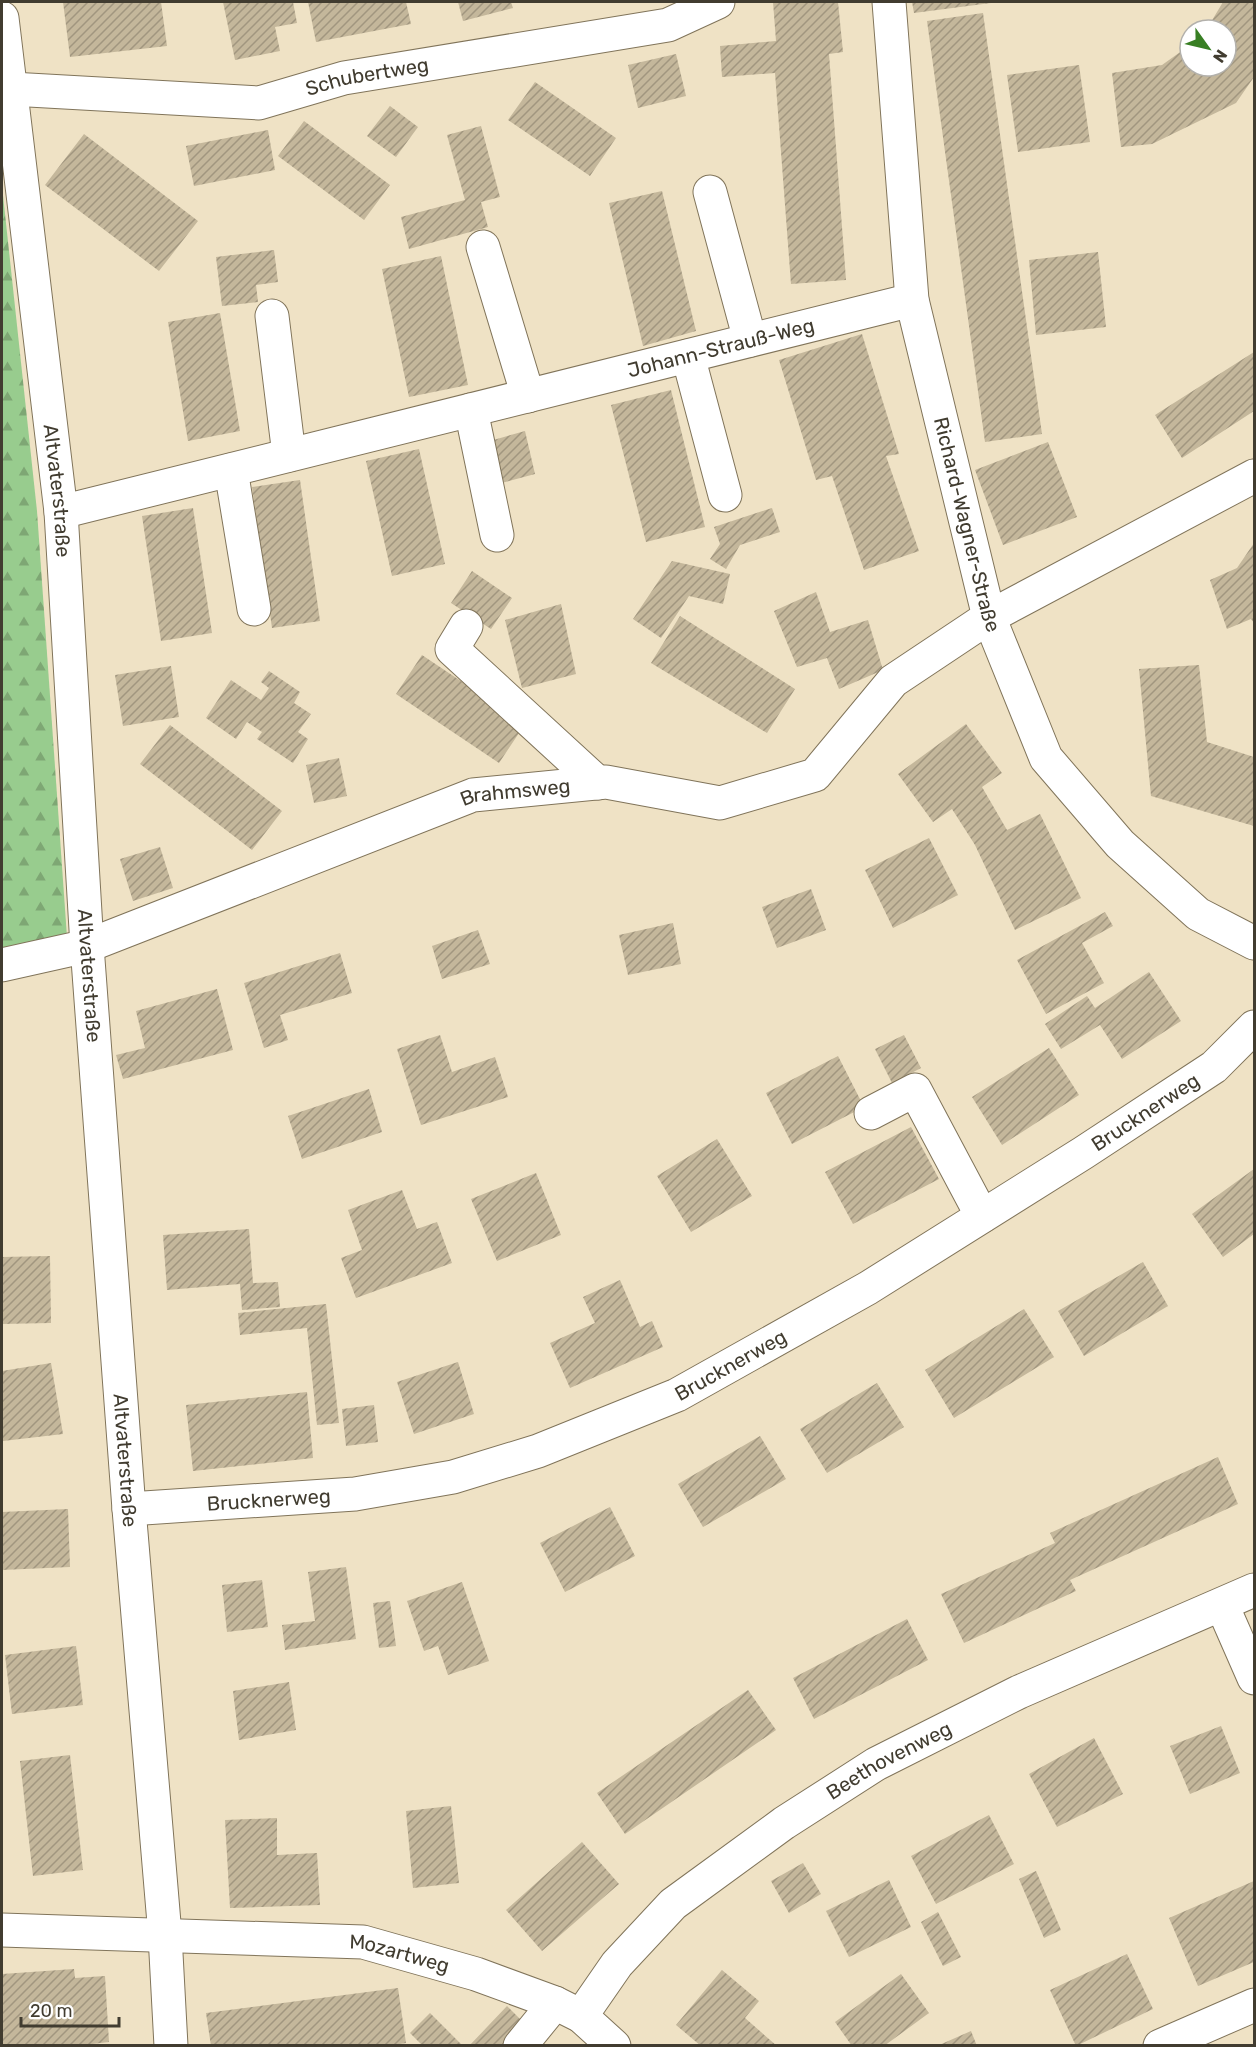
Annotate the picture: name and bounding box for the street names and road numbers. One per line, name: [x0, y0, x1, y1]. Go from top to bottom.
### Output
street label: Schubertweg: [303, 52, 430, 101]
street label: Johann-Strauß-Weg: [625, 313, 817, 382]
street label: Richard-Wagner-Straße: [929, 415, 1006, 636]
street label: Altvaterstraße: [39, 423, 76, 558]
street label: Brahmsweg: [457, 774, 571, 811]
street label: Altvaterstraße: [73, 908, 106, 1043]
street label: Brucknerweg: [1087, 1068, 1204, 1156]
street label: Brucknerweg: [670, 1324, 791, 1406]
street label: Altvaterstraße: [108, 1393, 142, 1528]
street label: Brucknerweg: [206, 1484, 331, 1516]
street label: Beethovenweg: [822, 1716, 955, 1805]
street label: Mozartweg: [349, 1930, 452, 1978]

